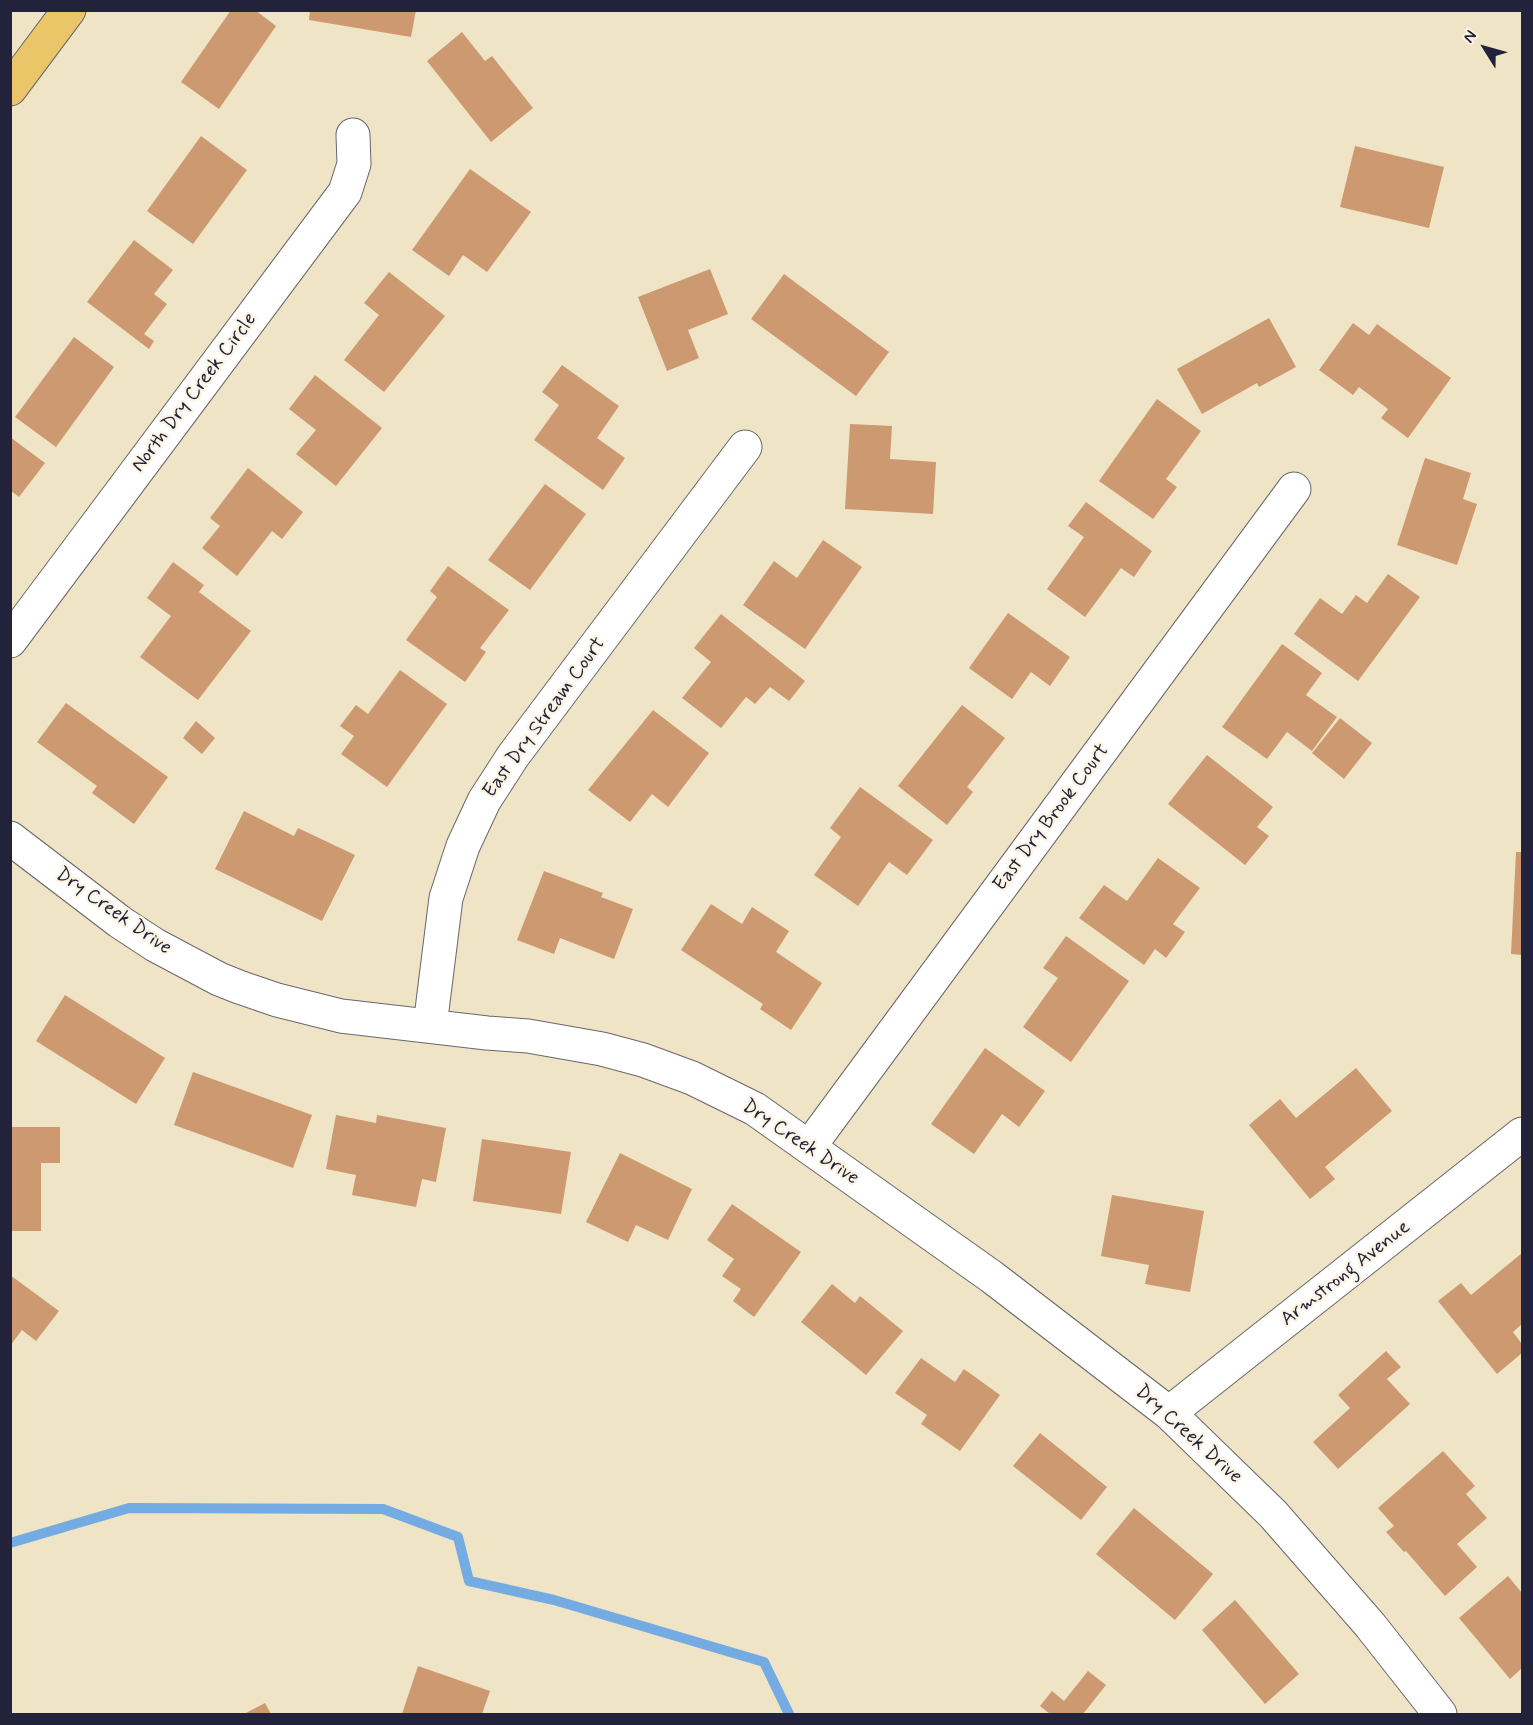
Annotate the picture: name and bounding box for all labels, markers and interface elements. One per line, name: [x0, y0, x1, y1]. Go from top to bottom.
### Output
north arrow: [1455, 18, 1515, 78]
text: N: [1459, 26, 1482, 47]
street label: North Dry Creek Circle: [127, 309, 263, 477]
street label: East Dry Stream Court: [479, 633, 611, 803]
street label: East Dry Brook Court: [989, 740, 1115, 896]
street label: Dry Creek Drive: [50, 863, 176, 961]
street label: Dry Creek Drive: [737, 1095, 863, 1191]
street label: Armstrong Avenue: [1276, 1216, 1416, 1332]
street label: Dry Creek Drive: [1129, 1381, 1247, 1489]

